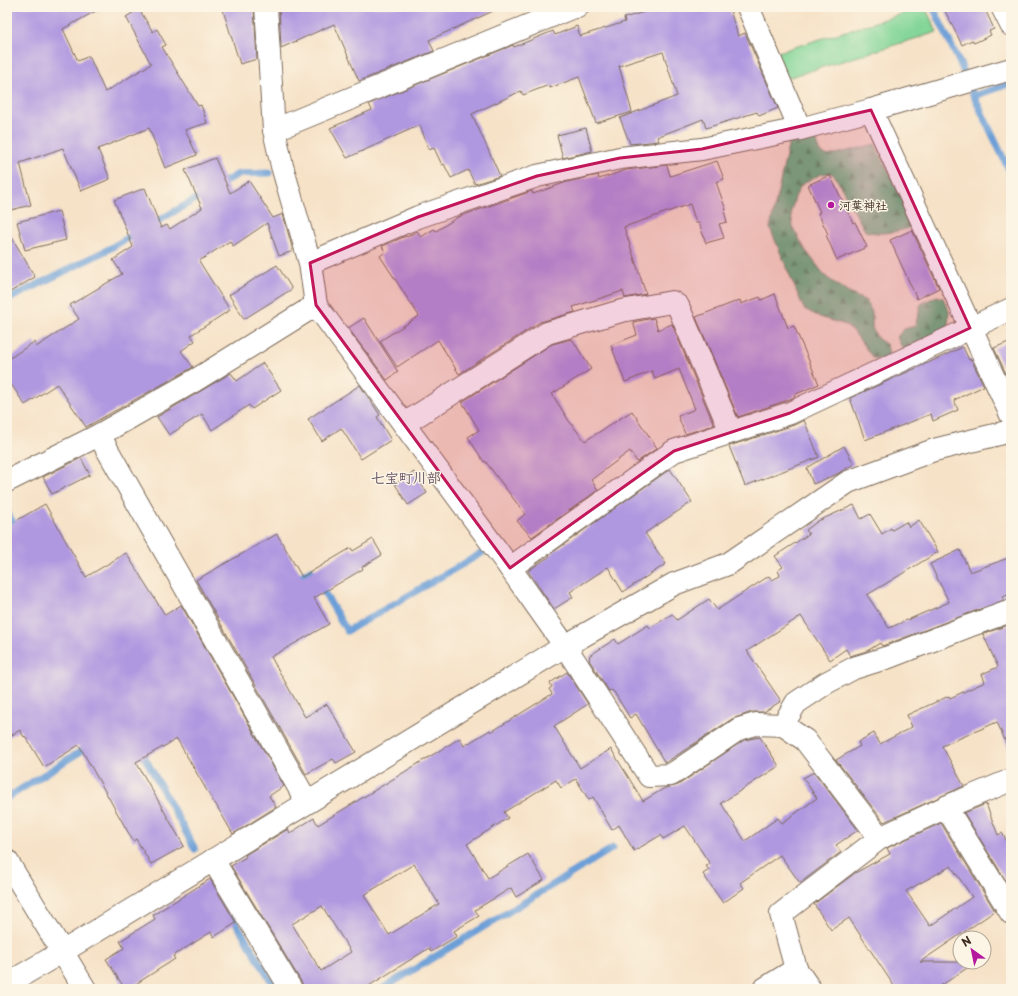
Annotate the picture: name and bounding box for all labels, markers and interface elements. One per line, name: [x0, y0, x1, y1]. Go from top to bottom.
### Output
place label: 河葉神社: [839, 196, 887, 214]
marker: 河葉神社: [826, 200, 836, 210]
district label: 七宝町川部: [371, 467, 441, 488]
north arrow: [952, 930, 992, 970]
text: N: [958, 932, 975, 951]

